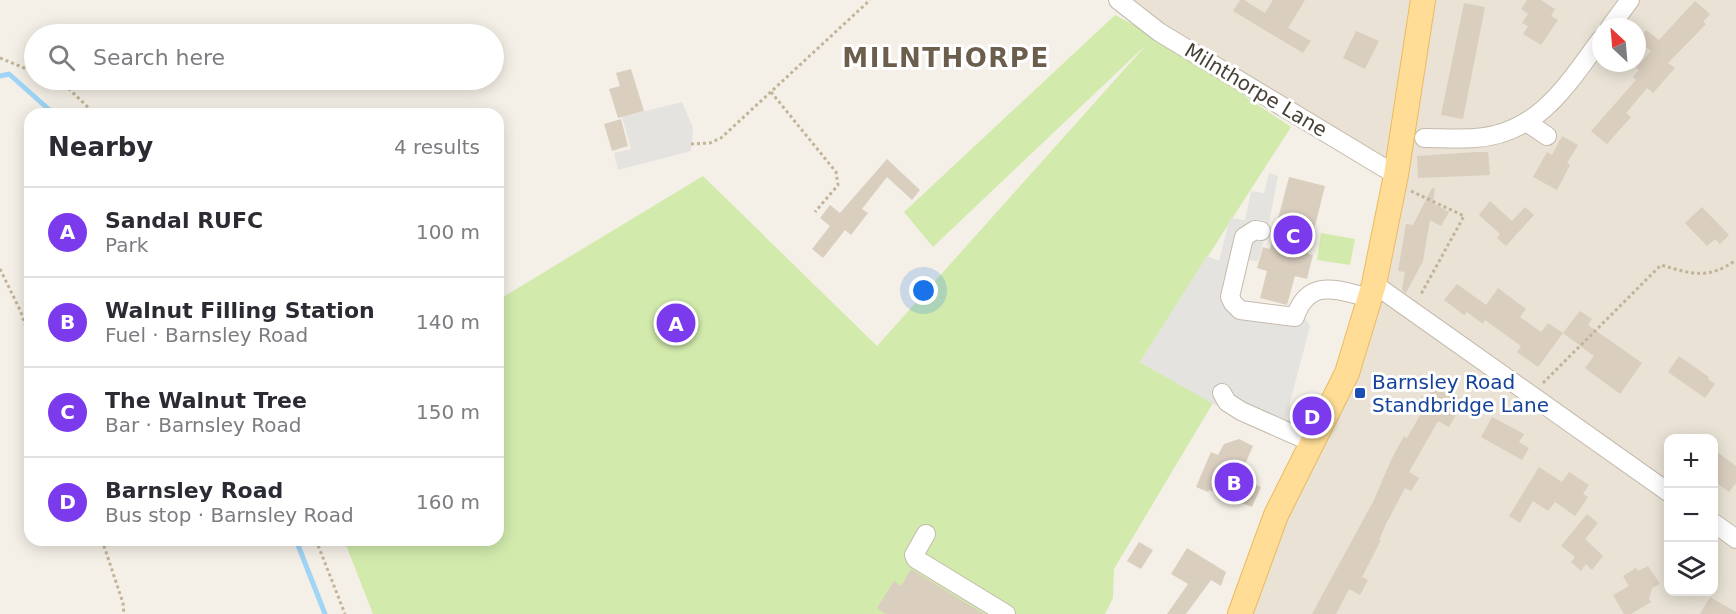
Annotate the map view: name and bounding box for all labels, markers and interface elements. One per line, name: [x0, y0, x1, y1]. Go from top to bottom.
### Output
north arrow: [1592, 18, 1646, 72]
search box: [24, 24, 504, 90]
street label: Milnthorpe Lane: [1180, 38, 1332, 142]
icon: search: [45, 41, 78, 74]
district label: MILNTHORPE: [842, 43, 1050, 73]
text: Search here: [93, 45, 225, 70]
text: Nearby: [48, 132, 153, 162]
text: 4 results: [394, 135, 480, 159]
text: Sandal RUFC: [105, 208, 263, 233]
pin: C: [1274, 212, 1312, 258]
text: A: [60, 220, 75, 244]
text: 100 m: [416, 220, 480, 244]
text: Park: [105, 233, 148, 257]
your location: [909, 276, 938, 305]
text: Walnut Filling Station: [105, 298, 375, 323]
pin: A: [656, 300, 696, 346]
text: B: [60, 310, 75, 334]
text: 140 m: [416, 310, 480, 334]
text: Fuel · Barnsley Road: [105, 323, 308, 347]
place label: Barnsley Road Standbridge Lane: [1372, 370, 1549, 417]
marker: Barnsley Road Standbridge Lane: [1353, 386, 1367, 400]
text: The Walnut Tree: [105, 388, 307, 413]
pin: D: [1292, 394, 1332, 438]
text: C: [60, 400, 75, 424]
text: 150 m: [416, 400, 480, 424]
text: Bar · Barnsley Road: [105, 413, 301, 437]
map controls: [1664, 434, 1718, 596]
button: +: [1664, 434, 1718, 488]
pin: B: [1214, 460, 1254, 504]
text: Barnsley Road: [105, 478, 283, 503]
button: −: [1664, 488, 1718, 542]
text: D: [59, 490, 76, 514]
text: 160 m: [416, 490, 480, 514]
text: Bus stop · Barnsley Road: [105, 503, 354, 527]
button: layers: [1664, 542, 1718, 596]

